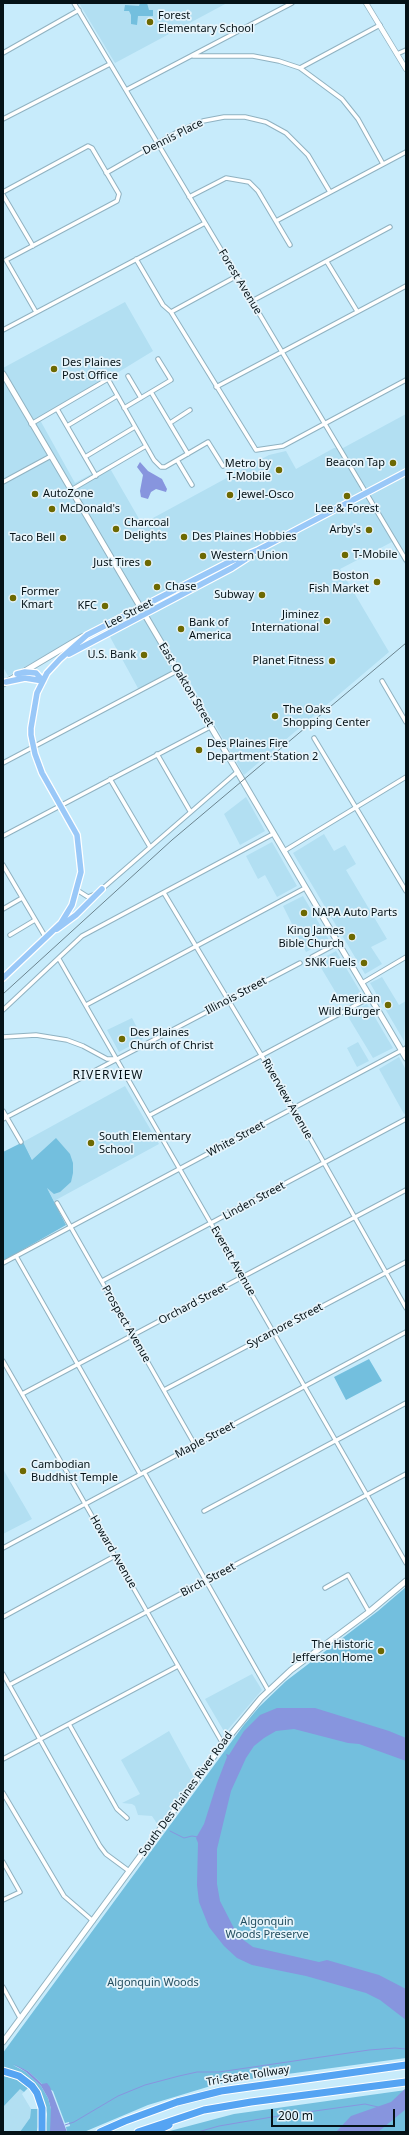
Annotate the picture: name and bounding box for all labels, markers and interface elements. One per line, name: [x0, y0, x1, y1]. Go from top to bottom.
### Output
place label: Forest Elementary School: [158, 9, 254, 35]
marker: Forest Elementary School: [145, 17, 155, 27]
street label: Dennis Place: [141, 116, 205, 158]
street label: Forest Avenue: [215, 247, 265, 317]
place label: Des Plaines Post Office: [62, 356, 121, 382]
marker: Des Plaines Post Office: [49, 364, 59, 374]
place label: Beacon Tap: [326, 456, 385, 470]
place label: Metro by T-Mobile: [225, 457, 271, 483]
marker: Beacon Tap: [388, 458, 398, 468]
marker: Metro by T-Mobile: [274, 465, 284, 475]
place label: AutoZone: [43, 487, 93, 501]
place label: Jewel-Osco: [238, 488, 294, 502]
marker: AutoZone: [30, 489, 40, 499]
marker: Jewel-Osco: [225, 490, 235, 500]
marker: Lee & Forest: [342, 491, 352, 501]
place label: McDonald's: [60, 502, 120, 516]
place label: Lee & Forest: [315, 502, 379, 516]
marker: McDonald's: [47, 504, 57, 514]
place label: Charcoal Delights: [124, 516, 169, 542]
place label: Arby's: [329, 523, 361, 537]
marker: Charcoal Delights: [111, 524, 121, 534]
marker: Arby's: [364, 525, 374, 535]
place label: Des Plaines Hobbies: [192, 530, 297, 544]
place label: Taco Bell: [10, 531, 55, 545]
marker: Des Plaines Hobbies: [179, 532, 189, 542]
marker: Taco Bell: [58, 533, 68, 543]
place label: T-Mobile: [353, 548, 397, 562]
place label: Western Union: [211, 549, 288, 563]
marker: T-Mobile: [340, 550, 350, 560]
marker: Western Union: [198, 551, 208, 561]
place label: Just Tires: [93, 556, 140, 570]
marker: Just Tires: [143, 558, 153, 568]
place label: Boston Fish Market: [309, 569, 369, 595]
marker: Boston Fish Market: [372, 577, 382, 587]
place label: Chase: [165, 580, 196, 594]
marker: Chase: [152, 582, 162, 592]
place label: Former Kmart: [21, 585, 59, 611]
place label: Subway: [214, 588, 254, 602]
marker: Subway: [257, 590, 267, 600]
marker: Former Kmart: [8, 593, 18, 603]
street label: Lee Street: [103, 596, 155, 632]
place label: KFC: [78, 599, 97, 613]
marker: KFC: [100, 601, 110, 611]
place label: Jiminez International: [252, 608, 319, 634]
place label: Bank of America: [189, 616, 231, 642]
marker: Jiminez International: [322, 616, 332, 626]
marker: Bank of America: [176, 624, 186, 634]
street label: East Oakton Street: [156, 640, 216, 730]
place label: U.S. Bank: [87, 648, 136, 662]
marker: U.S. Bank: [139, 650, 149, 660]
place label: Planet Fitness: [252, 654, 324, 668]
marker: Planet Fitness: [327, 656, 337, 666]
place label: The Oaks Shopping Center: [283, 703, 370, 729]
marker: The Oaks Shopping Center: [270, 711, 280, 721]
place label: Des Plaines Fire Department Station 2: [207, 737, 318, 763]
marker: Des Plaines Fire Department Station 2: [194, 745, 204, 755]
place label: NAPA Auto Parts: [312, 906, 397, 920]
marker: NAPA Auto Parts: [299, 908, 309, 918]
place label: King James Bible Church: [278, 924, 344, 950]
marker: King James Bible Church: [347, 932, 357, 942]
place label: SNK Fuels: [305, 956, 356, 970]
marker: SNK Fuels: [359, 958, 369, 968]
street label: Illinois Street: [203, 974, 269, 1018]
place label: American Wild Burger: [319, 992, 380, 1018]
marker: American Wild Burger: [383, 1000, 393, 1010]
place label: Des Plaines Church of Christ: [130, 1026, 213, 1052]
marker: Des Plaines Church of Christ: [117, 1034, 127, 1044]
street label: Riverview Avenue: [259, 1056, 315, 1142]
district label: RIVERVIEW: [73, 1069, 143, 1083]
street label: White Street: [205, 1118, 267, 1160]
place label: South Elementary School: [99, 1130, 191, 1156]
marker: South Elementary School: [86, 1138, 96, 1148]
street label: Linden Street: [221, 1179, 287, 1223]
street label: Everett Avenue: [208, 1224, 258, 1298]
street label: Orchard Street: [156, 1280, 230, 1328]
street label: Prospect Avenue: [99, 1283, 153, 1365]
street label: Sycamore Street: [245, 1300, 325, 1352]
street label: Maple Street: [173, 1419, 237, 1461]
place label: Cambodian Buddhist Temple: [31, 1458, 118, 1484]
marker: Cambodian Buddhist Temple: [18, 1466, 28, 1476]
street label: Howard Avenue: [87, 1513, 139, 1591]
street label: Birch Street: [178, 1560, 238, 1600]
place label: The Historic Jefferson Home: [293, 1638, 373, 1664]
marker: The Historic Jefferson Home: [376, 1646, 386, 1656]
street label: South Des Plaines River Road: [136, 1729, 236, 1859]
park label: Algonquin Woods Preserve: [225, 1915, 309, 1941]
park label: Algonquin Woods: [107, 1976, 199, 1990]
street label: Tri-State Tollway: [206, 2063, 290, 2089]
scale bar: [273, 2101, 397, 2127]
text: 200 m: [278, 2107, 313, 2124]

